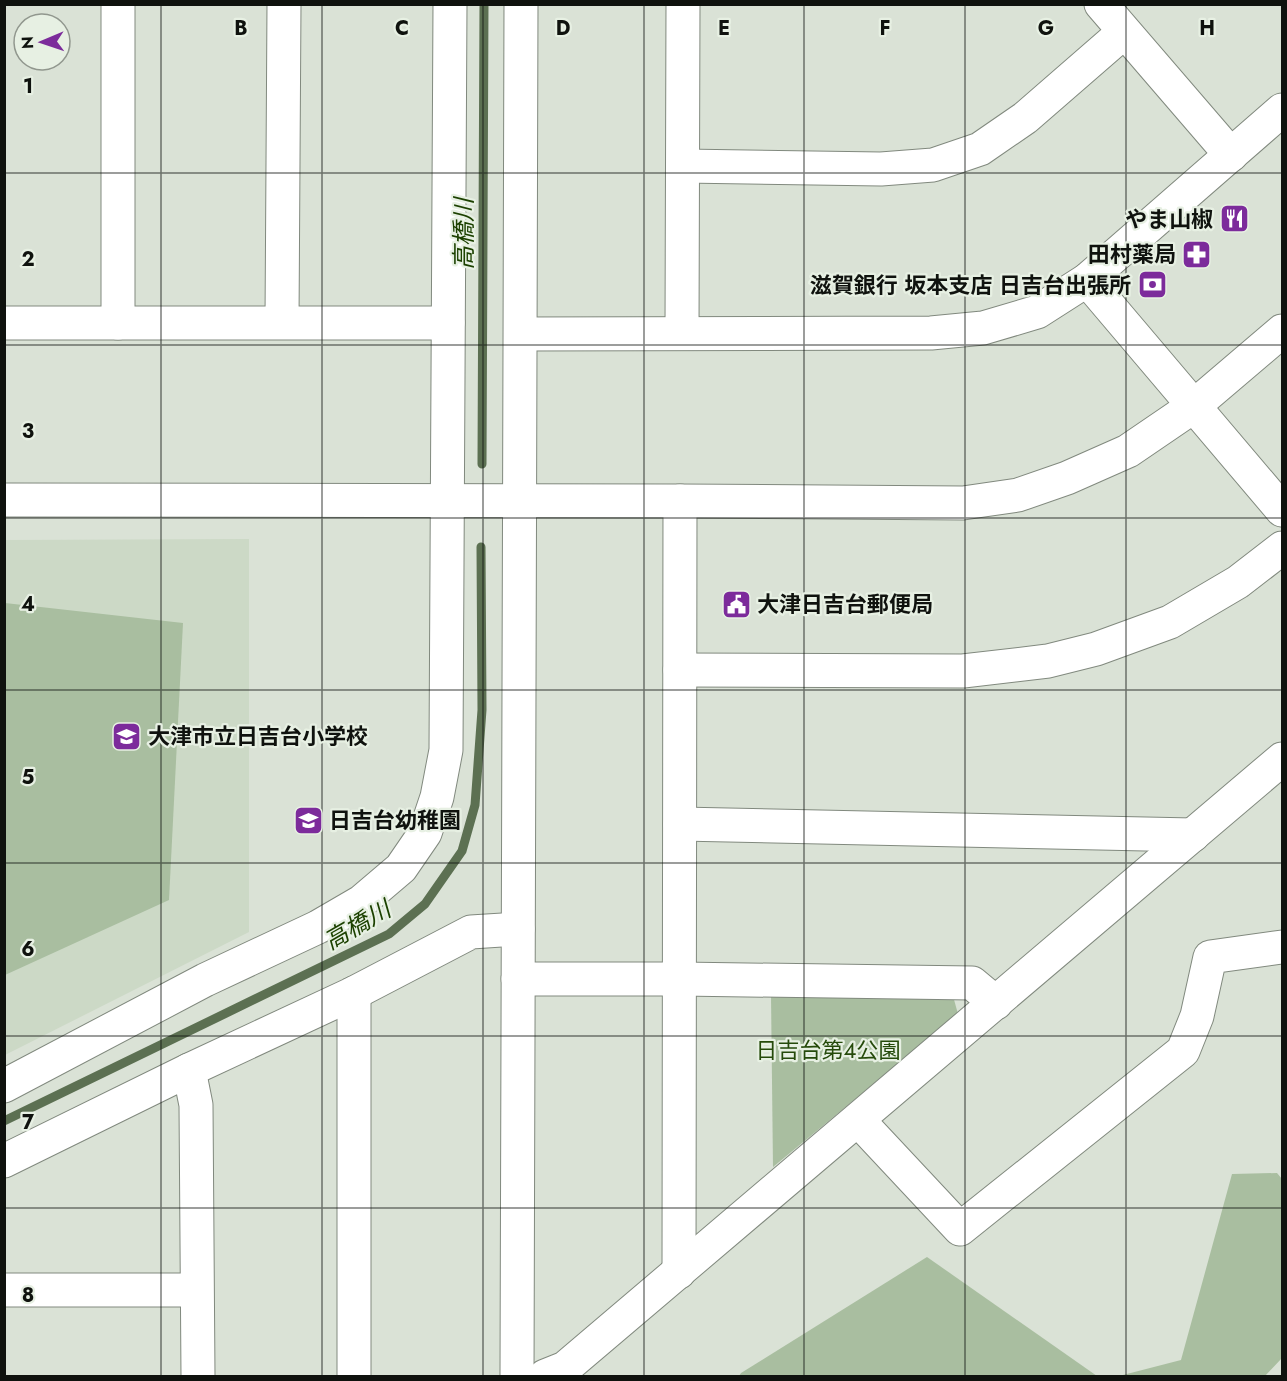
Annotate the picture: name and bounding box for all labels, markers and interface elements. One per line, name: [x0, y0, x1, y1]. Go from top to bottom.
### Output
north arrow: [12, 12, 72, 72]
text: B: [234, 14, 248, 43]
text: C: [395, 14, 409, 43]
text: D: [556, 14, 570, 43]
text: E: [718, 14, 730, 43]
text: F: [879, 14, 891, 43]
text: G: [1038, 14, 1054, 43]
text: H: [1199, 14, 1215, 43]
text: N: [16, 36, 39, 49]
text: 1: [23, 72, 33, 101]
water label: 高橋川: [446, 195, 481, 270]
place label: やま山椒: [1125, 203, 1213, 235]
restaurant icon: やま山椒: [1218, 203, 1250, 235]
place label: 田村薬局: [1088, 238, 1176, 270]
pharmacy icon: 田村薬局: [1181, 238, 1213, 270]
text: 2: [21, 245, 35, 274]
place label: 滋賀銀行 坂本支店 日吉台出張所: [810, 269, 1131, 301]
bank icon: 滋賀銀行 坂本支店 日吉台出張所: [1136, 269, 1168, 301]
text: 3: [22, 417, 34, 446]
public building icon: 大津日吉台郵便局: [720, 588, 752, 620]
place label: 大津日吉台郵便局: [757, 588, 933, 620]
text: 4: [21, 590, 35, 619]
school or university icon: 大津市立日吉台小学校: [111, 720, 143, 752]
place label: 大津市立日吉台小学校: [148, 720, 368, 752]
text: 5: [22, 763, 35, 792]
school or university icon: 日吉台幼稚園: [292, 804, 324, 836]
place label: 日吉台幼稚園: [329, 804, 461, 836]
water label: 高橋川: [317, 890, 400, 958]
text: 6: [21, 935, 35, 964]
park label: 日吉台第４公園: [756, 1034, 900, 1066]
text: 7: [22, 1108, 35, 1137]
text: 8: [22, 1281, 34, 1310]

